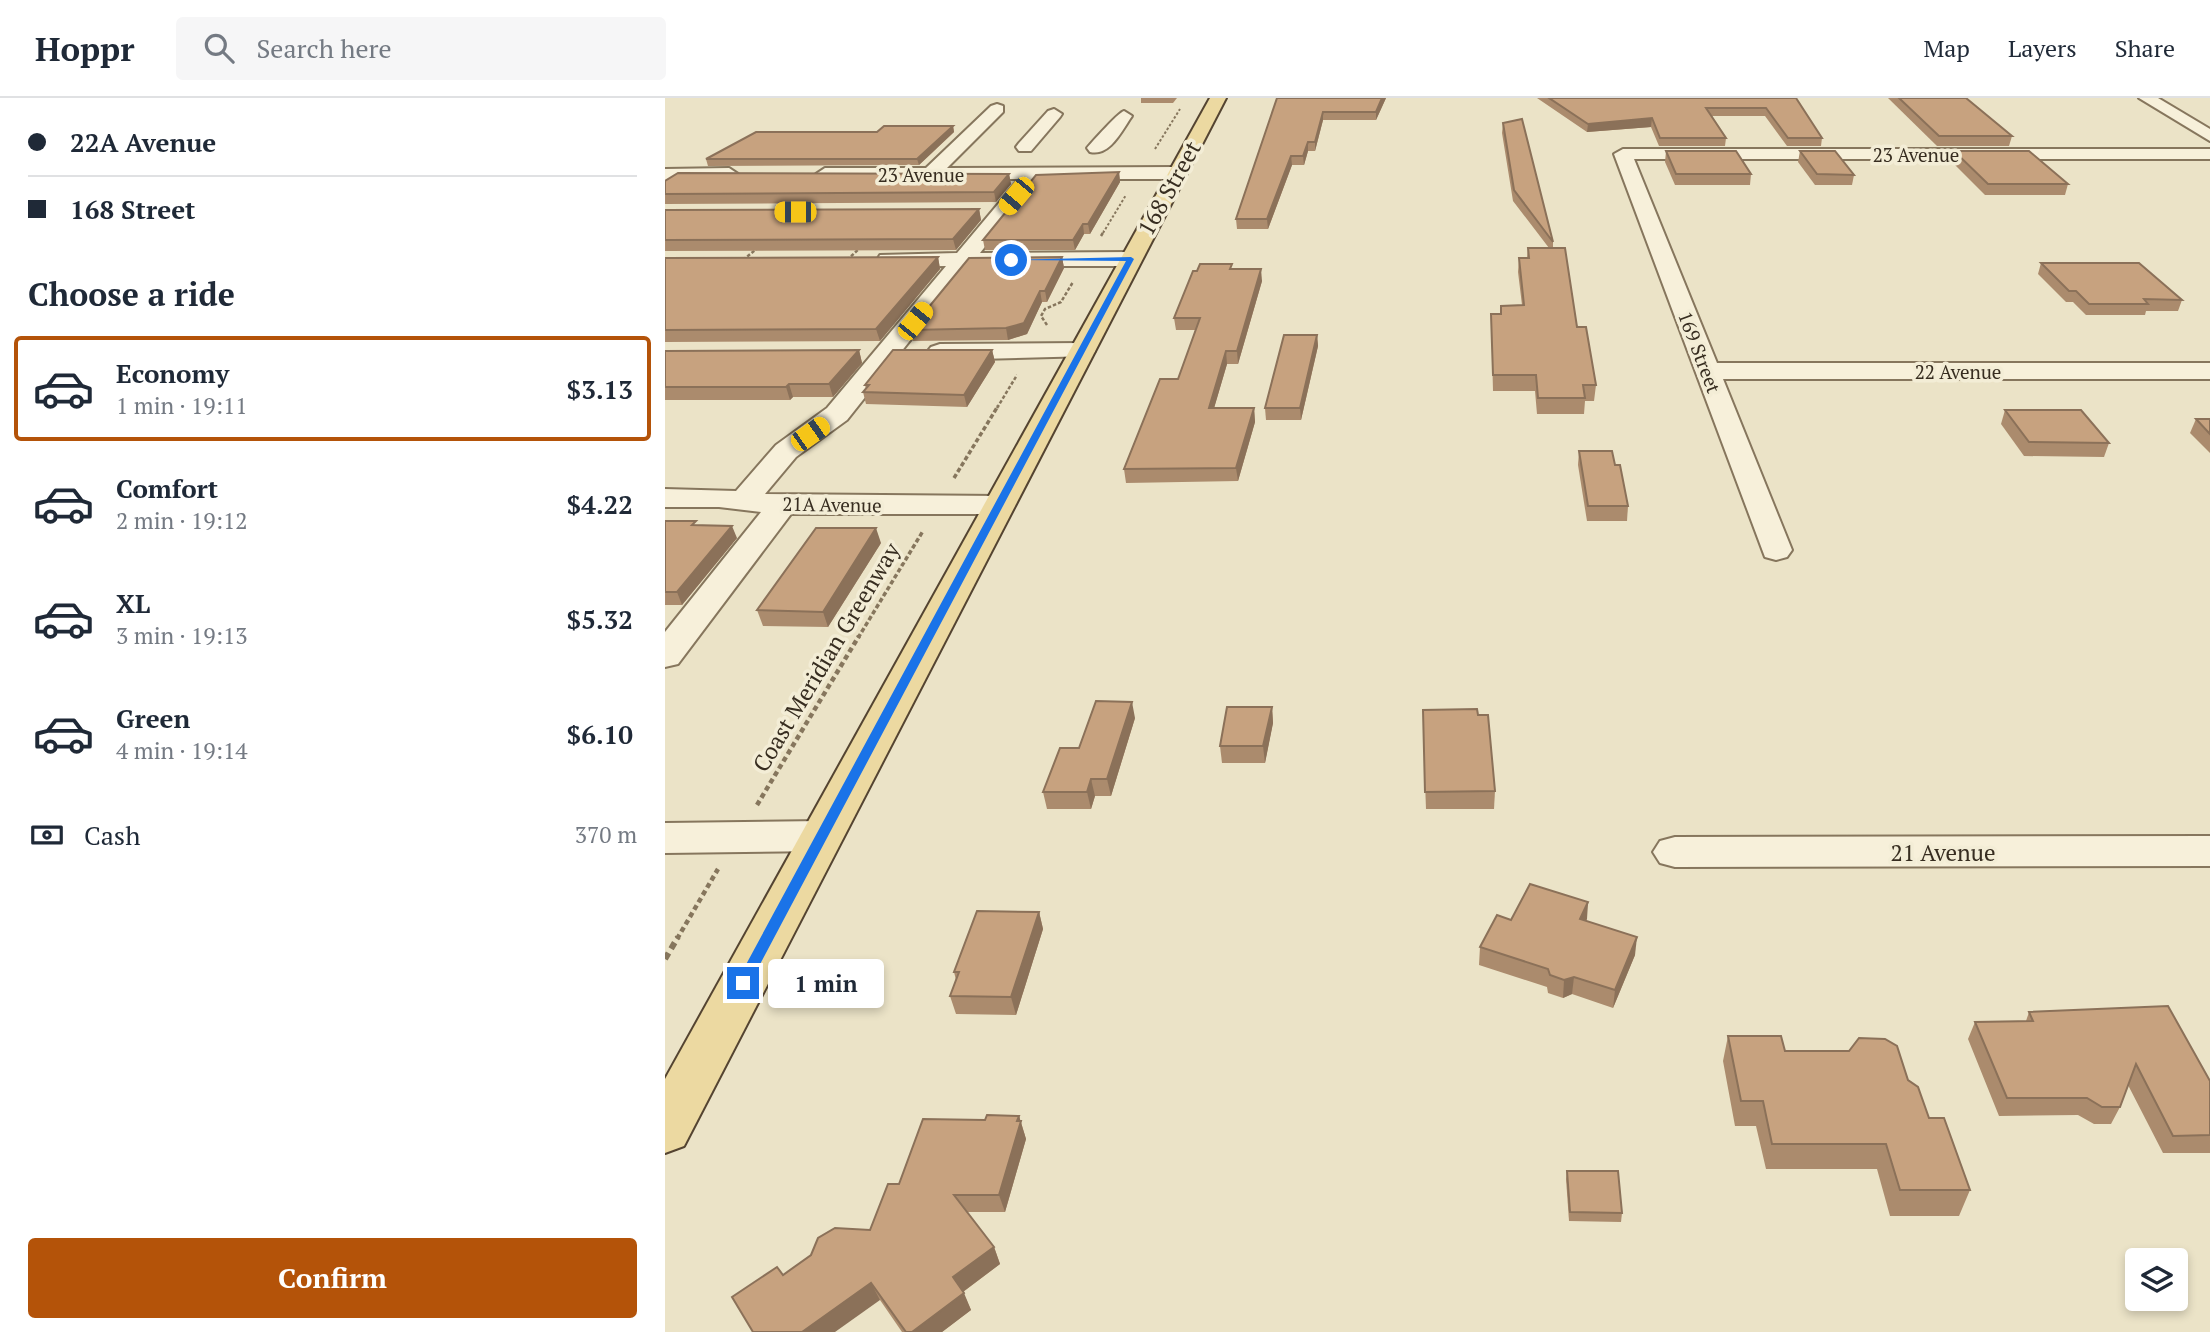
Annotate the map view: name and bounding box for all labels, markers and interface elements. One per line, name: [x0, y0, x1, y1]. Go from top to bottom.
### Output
search box: [176, 17, 666, 80]
text: Hoppr: [35, 27, 134, 70]
icon: search: [200, 29, 238, 67]
text: Search here: [256, 31, 392, 65]
text: Map: [1923, 32, 1970, 64]
text: Layers: [2008, 32, 2077, 64]
text: Share: [2115, 32, 2175, 64]
text: 22A Avenue: [70, 125, 216, 159]
street label: 168 Street: [1130, 135, 1208, 241]
street label: 23 Avenue: [1873, 142, 1959, 167]
street label: 23 Avenue: [878, 162, 964, 187]
car: [995, 173, 1038, 219]
text: 168 Street: [70, 192, 195, 226]
car: [775, 202, 817, 223]
route start: [995, 244, 1027, 276]
text: Choose a ride: [28, 273, 235, 315]
car: [894, 298, 937, 344]
street label: 169 Street: [1673, 308, 1727, 396]
text: Economy: [116, 356, 229, 390]
icon: car: [32, 357, 95, 420]
street label: 22 Avenue: [1915, 359, 2001, 384]
text: $3.13: [567, 372, 633, 406]
text: 1 min · 19:11: [116, 390, 248, 421]
car: [787, 413, 834, 455]
text: Comfort: [116, 471, 218, 505]
icon: car: [32, 472, 95, 535]
text: $4.22: [567, 487, 633, 521]
street label: 21A Avenue: [782, 491, 882, 517]
text: 2 min · 19:12: [116, 505, 248, 536]
street label: Coast Meridian Greenway: [745, 536, 907, 777]
text: XL: [116, 586, 150, 620]
icon: car: [32, 587, 95, 650]
text: $5.32: [567, 602, 633, 636]
text: 3 min · 19:13: [116, 620, 248, 651]
text: Green: [116, 701, 190, 735]
icon: car: [32, 702, 95, 765]
text: $6.10: [567, 717, 633, 751]
text: 4 min · 19:14: [116, 735, 248, 766]
icon: cash: [28, 816, 66, 854]
text: Cash: [84, 818, 140, 852]
text: 370 m: [575, 819, 637, 850]
street label: 21 Avenue: [1891, 837, 1995, 868]
callout: 1 min: [767, 958, 883, 1008]
route end: [727, 967, 759, 999]
text: 1 min: [795, 968, 857, 999]
button: Confirm: [28, 1238, 637, 1318]
map controls: [2125, 1248, 2188, 1311]
button: layers: [2125, 1248, 2188, 1311]

